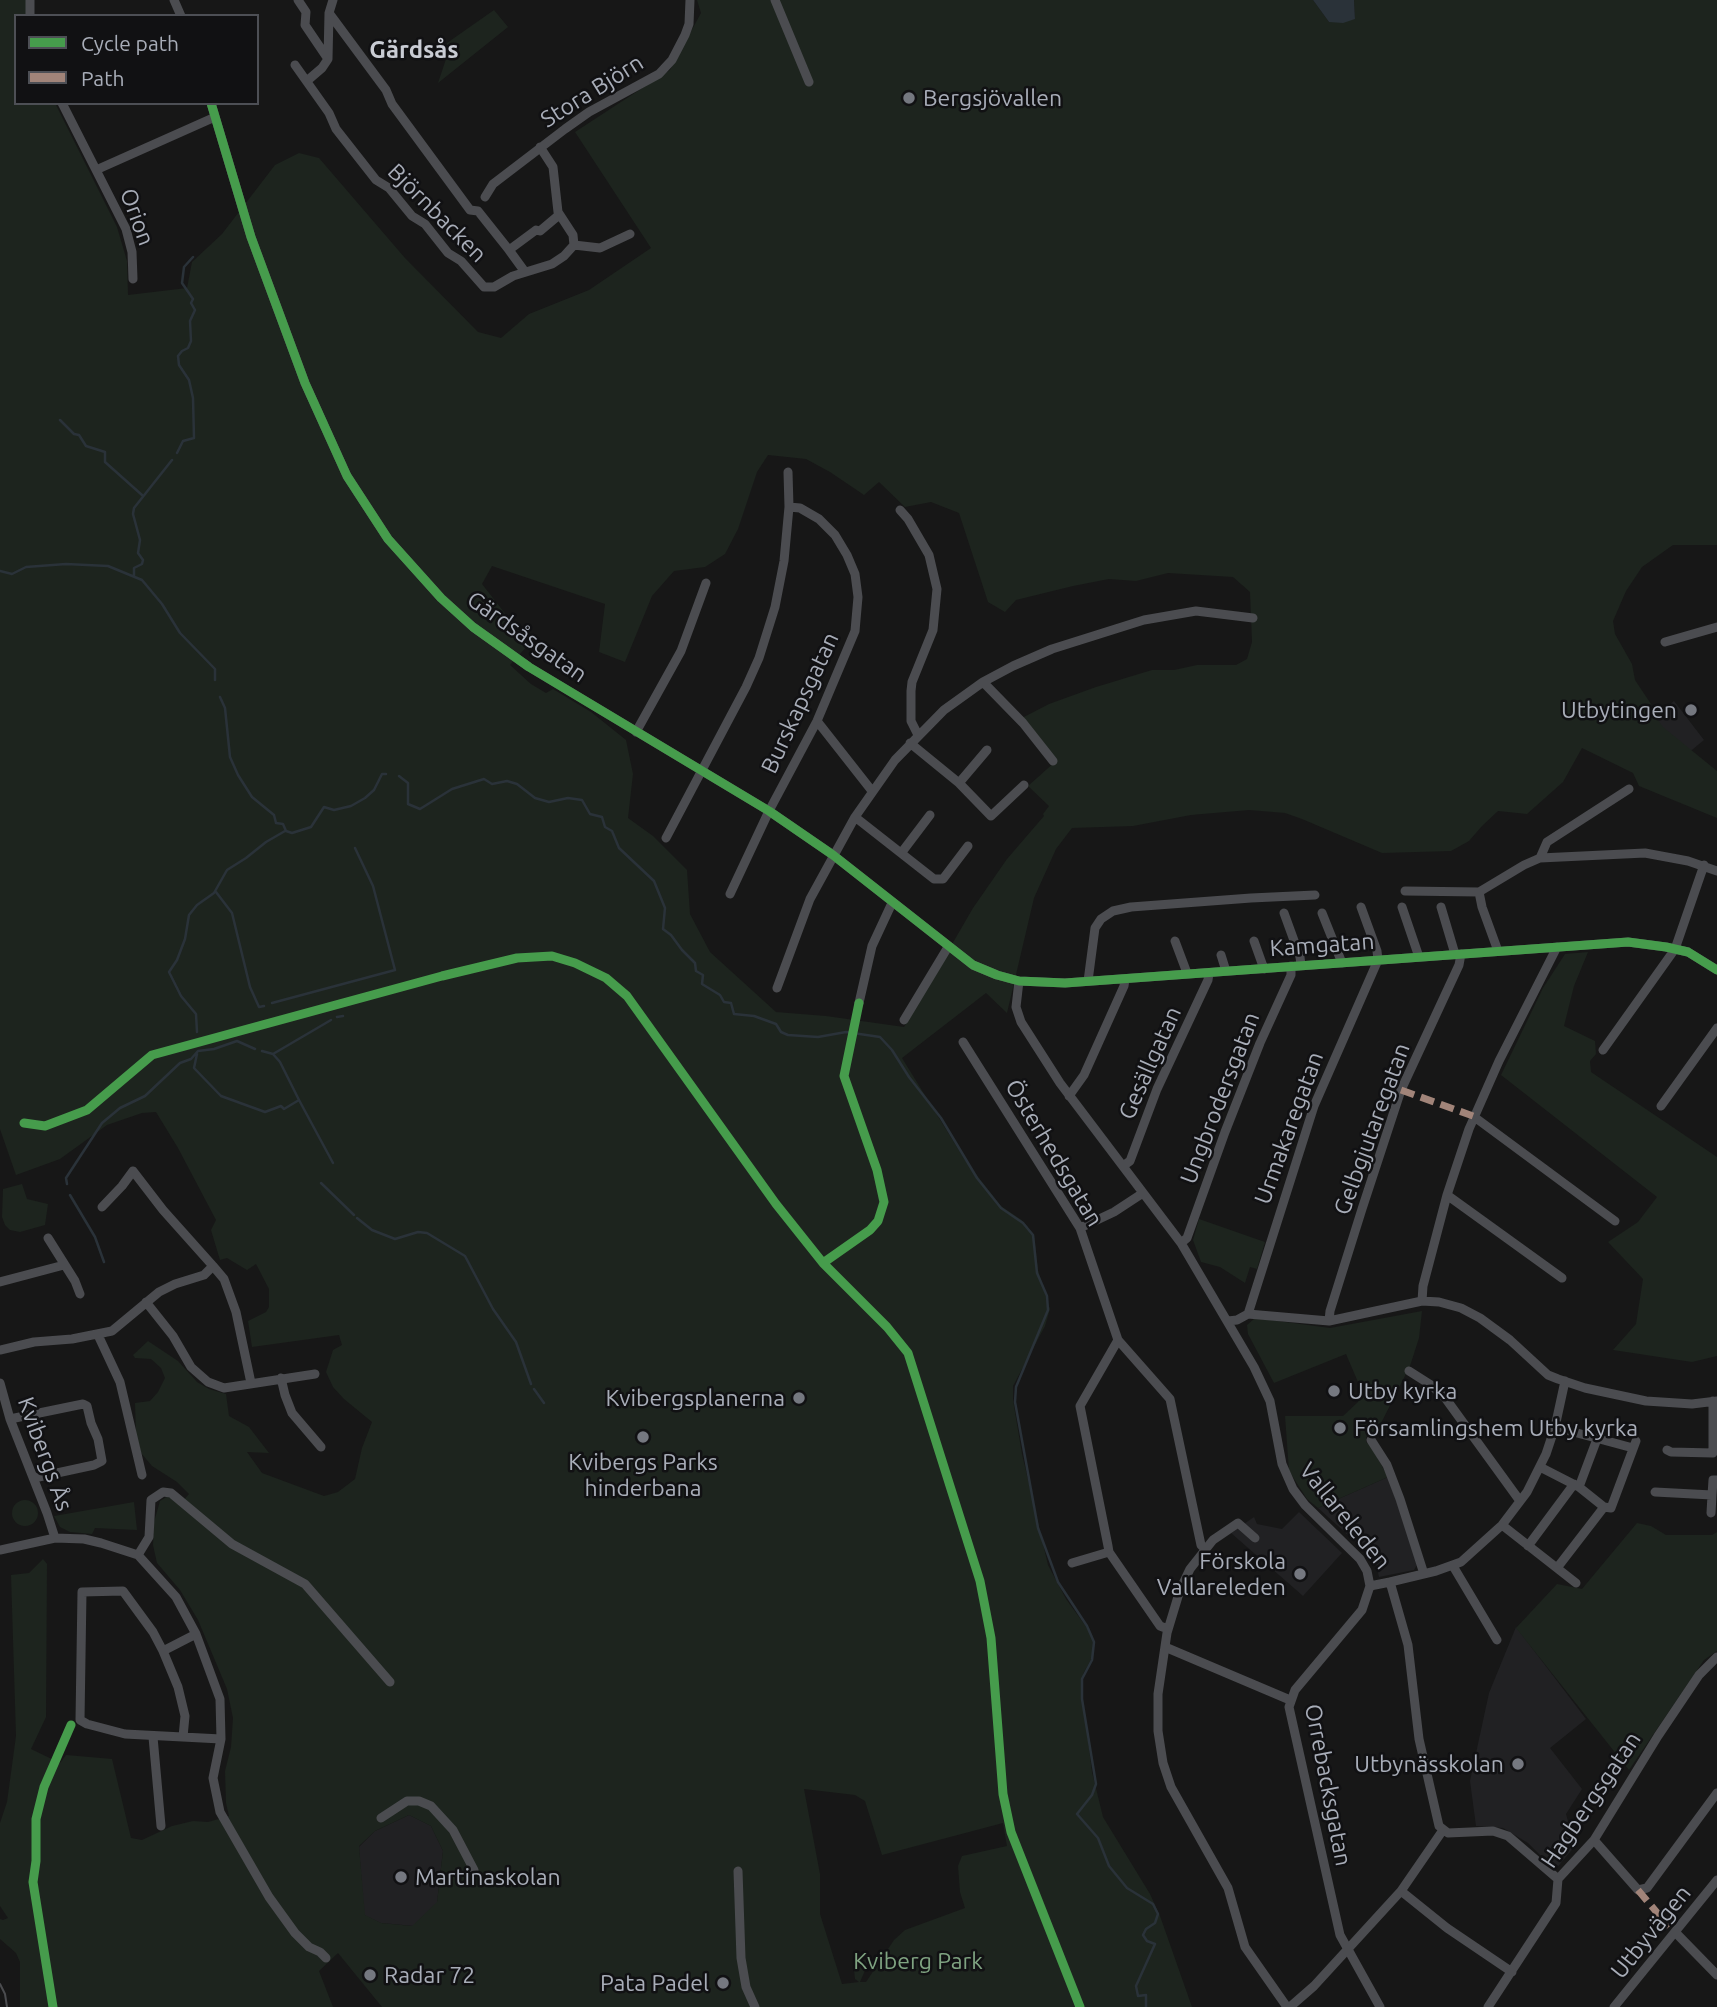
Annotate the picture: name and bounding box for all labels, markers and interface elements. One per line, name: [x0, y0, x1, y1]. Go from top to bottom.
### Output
legend: [14, 14, 259, 105]
text: Cycle path: [81, 31, 179, 55]
district label: Gärdsås: [369, 36, 459, 64]
street label: Stora Björn: [536, 49, 648, 133]
text: Path: [81, 66, 124, 90]
place label: Bergsjövallen: [923, 84, 1062, 112]
marker: Bergsjövallen: [901, 90, 917, 106]
street label: Björnbacken: [382, 158, 492, 268]
street label: Orion: [114, 185, 160, 249]
street label: Gärdsåsgatan: [462, 586, 592, 688]
street label: Burskapsgatan: [755, 628, 845, 778]
place label: Utbytingen: [1561, 696, 1677, 724]
marker: Utbytingen: [1683, 702, 1699, 718]
street label: Kamgatan: [1269, 928, 1375, 962]
street label: Gesällgatan: [1113, 1002, 1187, 1124]
street label: Ungbrodersgatan: [1175, 1008, 1265, 1188]
street label: Gelbgjutaregatan: [1328, 1039, 1416, 1219]
street label: Urmakaregatan: [1249, 1048, 1329, 1208]
street label: Österhedsgatan: [999, 1075, 1109, 1231]
place label: Utby kyrka: [1348, 1377, 1457, 1405]
marker: Utby kyrka: [1326, 1383, 1342, 1399]
place label: Kvibergsplanerna: [605, 1384, 785, 1412]
marker: Kvibergsplanerna: [791, 1390, 807, 1406]
street label: Kvibergs Ås: [12, 1393, 78, 1515]
place label: Församlingshem Utby kyrka: [1354, 1414, 1638, 1442]
marker: Församlingshem Utby kyrka: [1332, 1420, 1348, 1436]
marker: Kvibergs Parks hinderbana: [635, 1429, 651, 1445]
place label: Kvibergs Parks hinderbana: [568, 1448, 718, 1502]
street label: Vallareleden: [1294, 1457, 1396, 1575]
place label: Förskola Vallareleden: [1157, 1547, 1286, 1601]
marker: Förskola Vallareleden: [1292, 1566, 1308, 1582]
street label: Orrebacksgatan: [1299, 1702, 1357, 1868]
street label: Hagbergsgatan: [1535, 1727, 1647, 1873]
place label: Utbynässkolan: [1354, 1750, 1504, 1778]
marker: Utbynässkolan: [1510, 1756, 1526, 1772]
place label: Martinaskolan: [415, 1863, 561, 1891]
marker: Martinaskolan: [393, 1869, 409, 1885]
street label: Utbyvägen: [1605, 1880, 1697, 1984]
park label: Kviberg Park: [853, 1947, 983, 1975]
place label: Radar 72: [384, 1961, 475, 1989]
marker: Radar 72: [362, 1967, 378, 1983]
place label: Pata Padel: [600, 1969, 709, 1997]
marker: Pata Padel: [715, 1975, 731, 1991]

